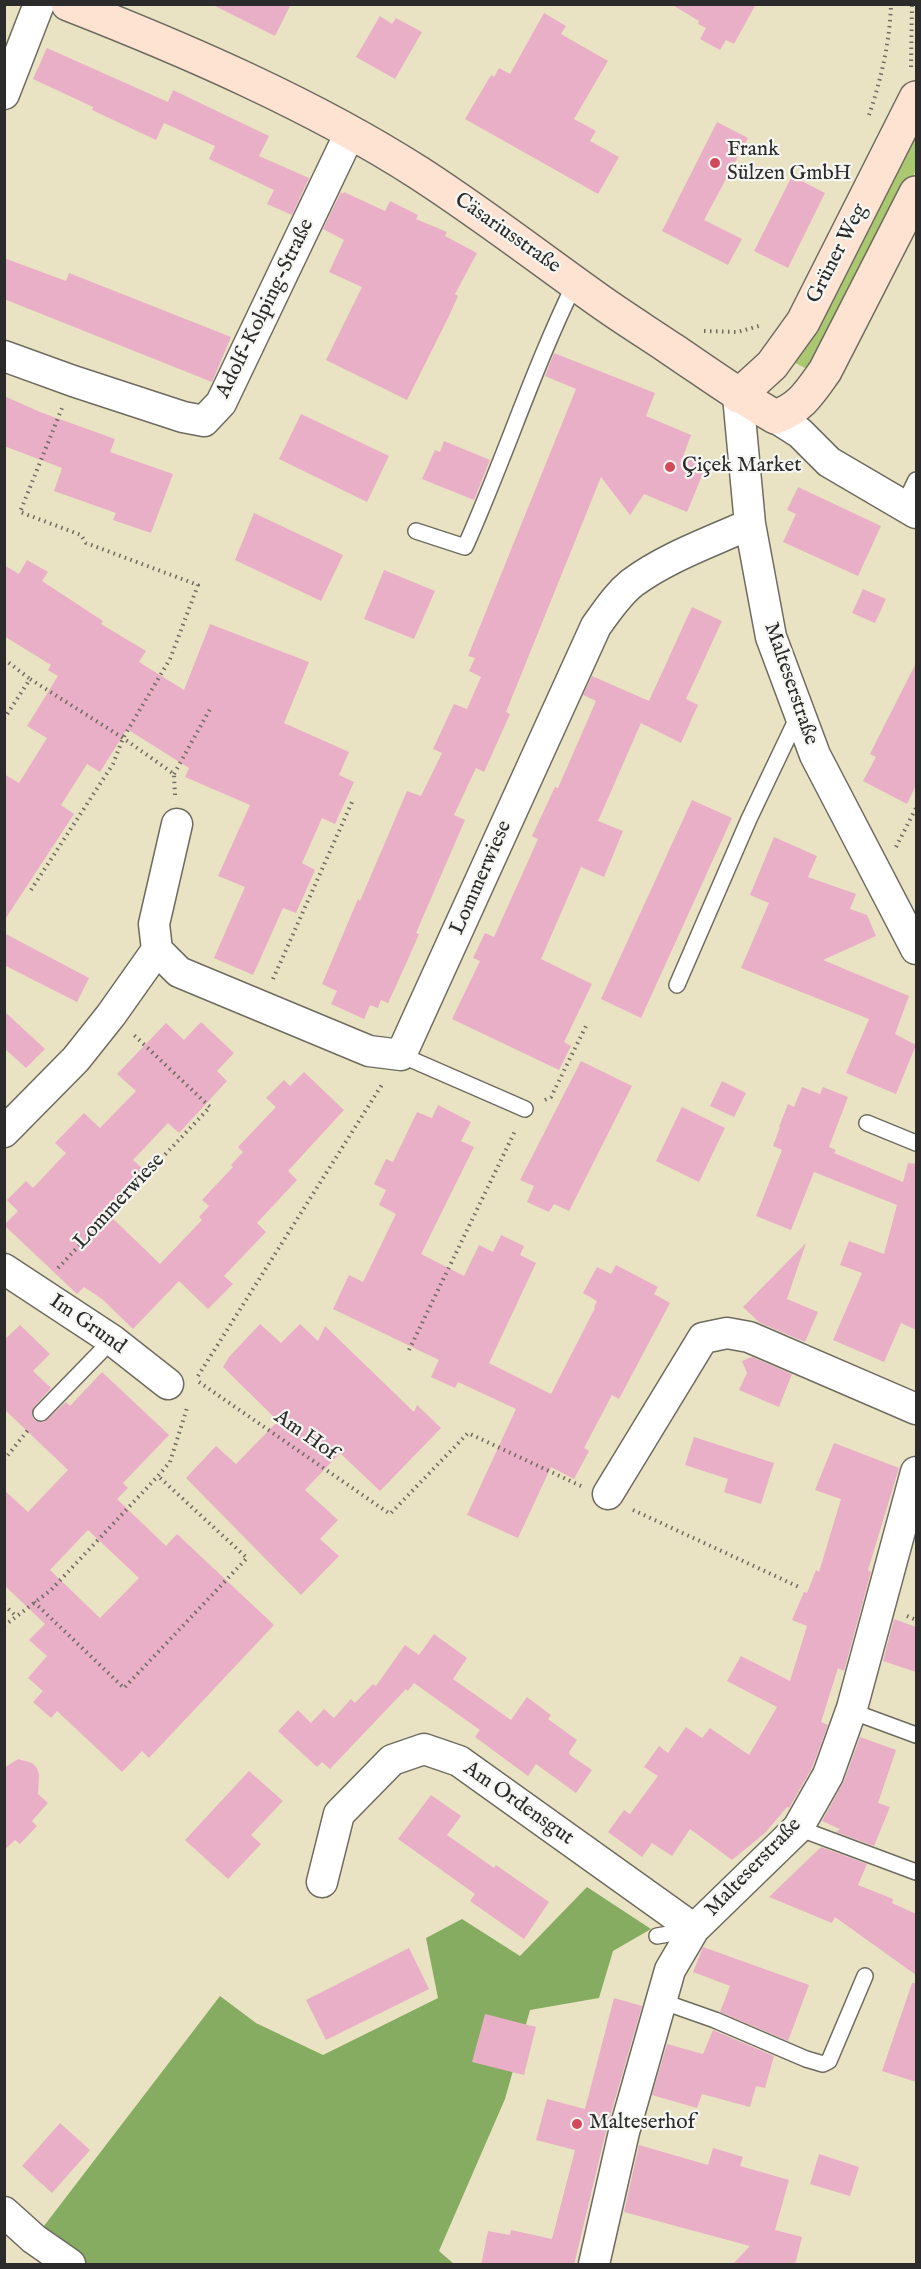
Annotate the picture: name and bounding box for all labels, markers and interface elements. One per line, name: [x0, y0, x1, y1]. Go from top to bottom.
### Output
place label: Frank Sülzen GmbH: [727, 138, 851, 188]
marker: Frank Sülzen GmbH: [708, 156, 722, 170]
street label: Cäsariusstraße: [449, 188, 565, 280]
street label: Grüner Weg: [802, 200, 874, 308]
street label: Adolf-Kolping-Straße: [212, 215, 320, 403]
place label: Çiçek Market: [682, 454, 801, 480]
marker: Çiçek Market: [663, 460, 677, 474]
street label: Malteserstraße: [757, 619, 823, 749]
street label: Lommerwiese: [446, 817, 518, 939]
street label: Lommerwiese: [69, 1149, 171, 1255]
street label: Im Grund: [44, 1290, 130, 1360]
street label: Am Hof: [268, 1405, 342, 1467]
street label: Am Ordensgut: [458, 1757, 578, 1851]
street label: Malteserstraße: [700, 1813, 808, 1923]
place label: Malteserhof: [589, 2111, 695, 2137]
marker: Malteserhof: [570, 2117, 584, 2131]

